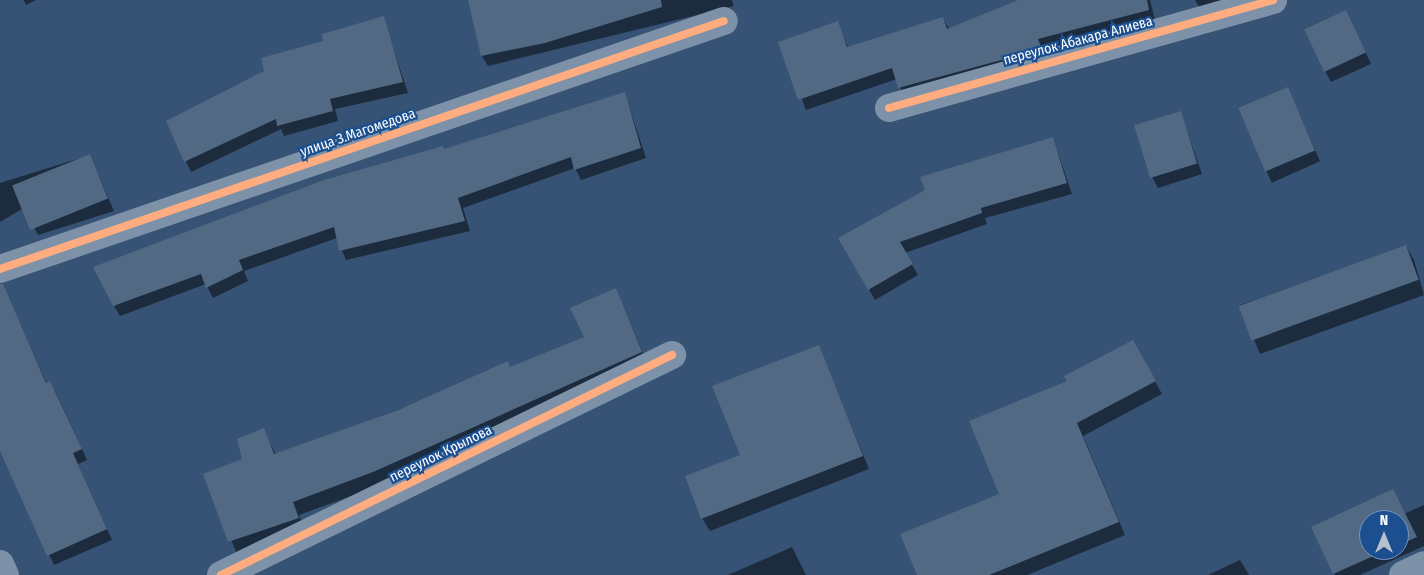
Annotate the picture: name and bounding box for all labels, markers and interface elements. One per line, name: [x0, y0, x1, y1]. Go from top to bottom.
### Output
street label: переулок Абакара Алиева: [1001, 13, 1155, 69]
street label: улица З.Магомедова: [298, 105, 418, 161]
street label: переулок Крылова: [387, 422, 495, 486]
north arrow: [1359, 510, 1409, 560]
text: N: [1380, 512, 1388, 529]

